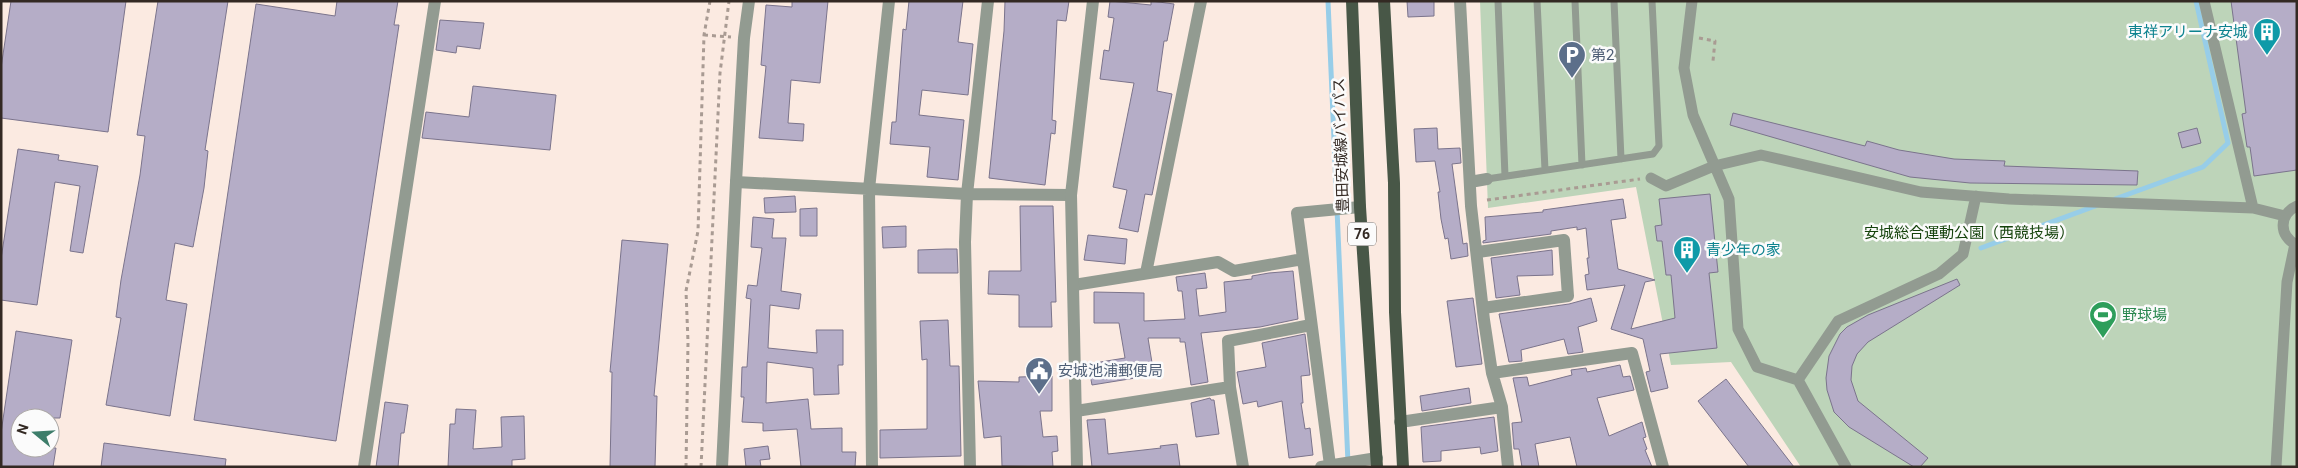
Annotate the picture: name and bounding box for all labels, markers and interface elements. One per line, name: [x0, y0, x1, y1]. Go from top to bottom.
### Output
building icon: 東祥アリーナ安城: [2252, 17, 2282, 56]
place label: 東祥アリーナ安城: [2128, 23, 2248, 41]
parking icon: 第2: [1557, 40, 1587, 79]
place label: 第2: [1591, 46, 1614, 64]
street label: 豊田安城線バイパス: [1330, 77, 1352, 213]
road number: 76: [1348, 222, 1376, 245]
park label: 安城総合運動公園（西競技場）: [1864, 224, 2074, 242]
building icon: 青少年の家: [1672, 235, 1702, 274]
place label: 青少年の家: [1706, 241, 1781, 259]
sports icon: 野球場: [2088, 300, 2118, 339]
place label: 野球場: [2122, 306, 2167, 324]
public building icon: 安城池浦郵便局: [1024, 356, 1054, 395]
place label: 安城池浦郵便局: [1058, 362, 1163, 380]
north arrow: [10, 408, 60, 458]
text: N: [13, 422, 32, 436]

